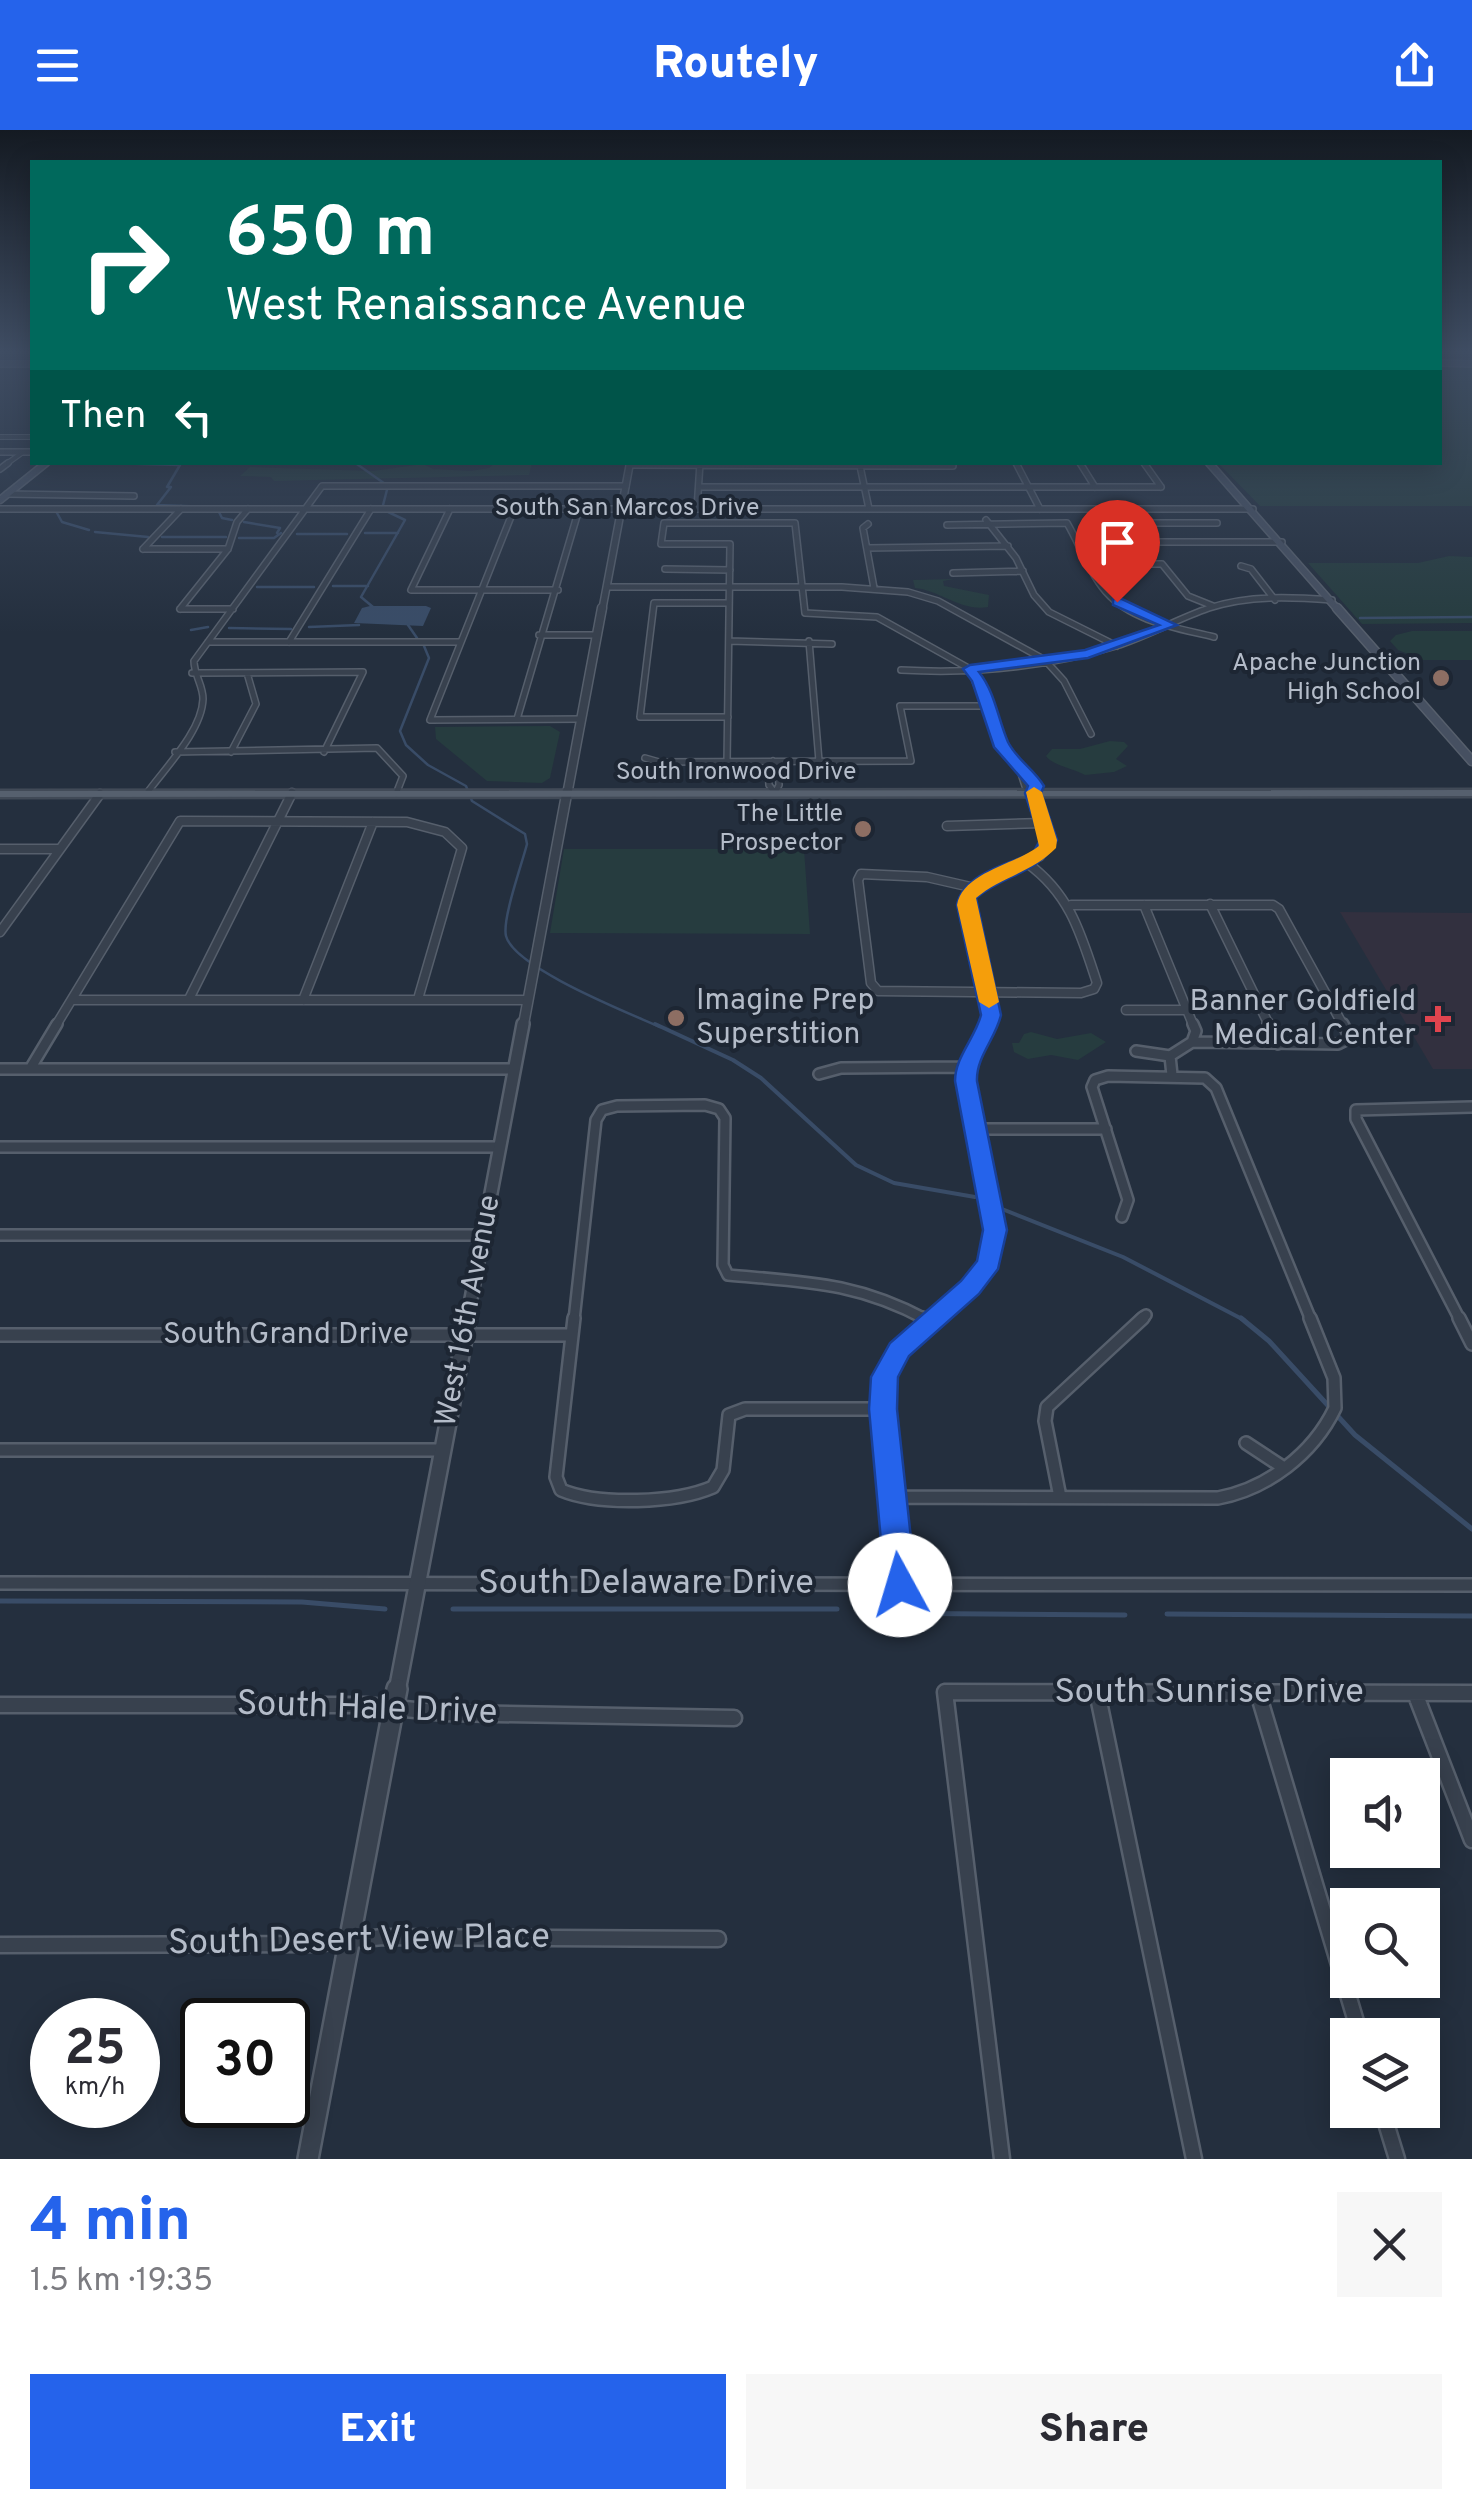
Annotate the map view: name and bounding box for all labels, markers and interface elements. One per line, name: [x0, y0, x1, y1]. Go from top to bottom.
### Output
text: Routely: [653, 37, 819, 94]
icon: menu: [30, 38, 85, 93]
icon: share: [1387, 38, 1442, 93]
text: 650 m: [225, 192, 436, 281]
icon: right: [60, 200, 190, 330]
text: West Renaissance Avenue: [225, 279, 746, 336]
icon: left: [166, 390, 221, 445]
text: Then: [60, 393, 146, 442]
street label: South San Marcos Drive: [494, 493, 760, 525]
pin: [1075, 500, 1160, 603]
icon: arrive: [1090, 515, 1145, 570]
place label: Apache Junction High School: [1232, 648, 1421, 709]
marker: Apache Junction High School: [1430, 667, 1452, 689]
street label: South Ironwood Drive: [616, 757, 856, 789]
place label: The Little Prospector: [719, 799, 843, 860]
marker: The Little Prospector: [852, 818, 874, 840]
place label: Imagine Prep Superstition: [696, 983, 875, 1054]
place label: Banner Goldfield Medical Center: [1190, 984, 1416, 1055]
marker: Banner Goldfield Medical Center: [1425, 1006, 1451, 1032]
marker: Imagine Prep Superstition: [665, 1007, 687, 1029]
street label: West 16th Avenue: [428, 1192, 510, 1430]
street label: South Grand Drive: [163, 1317, 409, 1354]
position arrow: [848, 1533, 952, 1637]
street label: South Delaware Drive: [478, 1562, 814, 1606]
street label: South Sunrise Drive: [1054, 1671, 1364, 1715]
street label: South Hale Drive: [236, 1682, 498, 1736]
map controls: [1330, 1758, 1440, 2128]
button: sound: [1330, 1758, 1440, 1868]
button: search: [1330, 1888, 1440, 1998]
street label: South Desert View Place: [168, 1916, 550, 1966]
speed limit sign: 30: [180, 1998, 310, 2128]
button: layers: [1330, 2018, 1440, 2128]
text: 25: [64, 2019, 126, 2082]
text: km/h: [65, 2072, 125, 2104]
text: 4 min: [30, 2186, 191, 2262]
button: close: [1337, 2192, 1442, 2297]
text: 1.5 km · 19:35: [30, 2262, 213, 2302]
button: Exit: [30, 2374, 726, 2489]
button: Share: [746, 2374, 1442, 2489]

